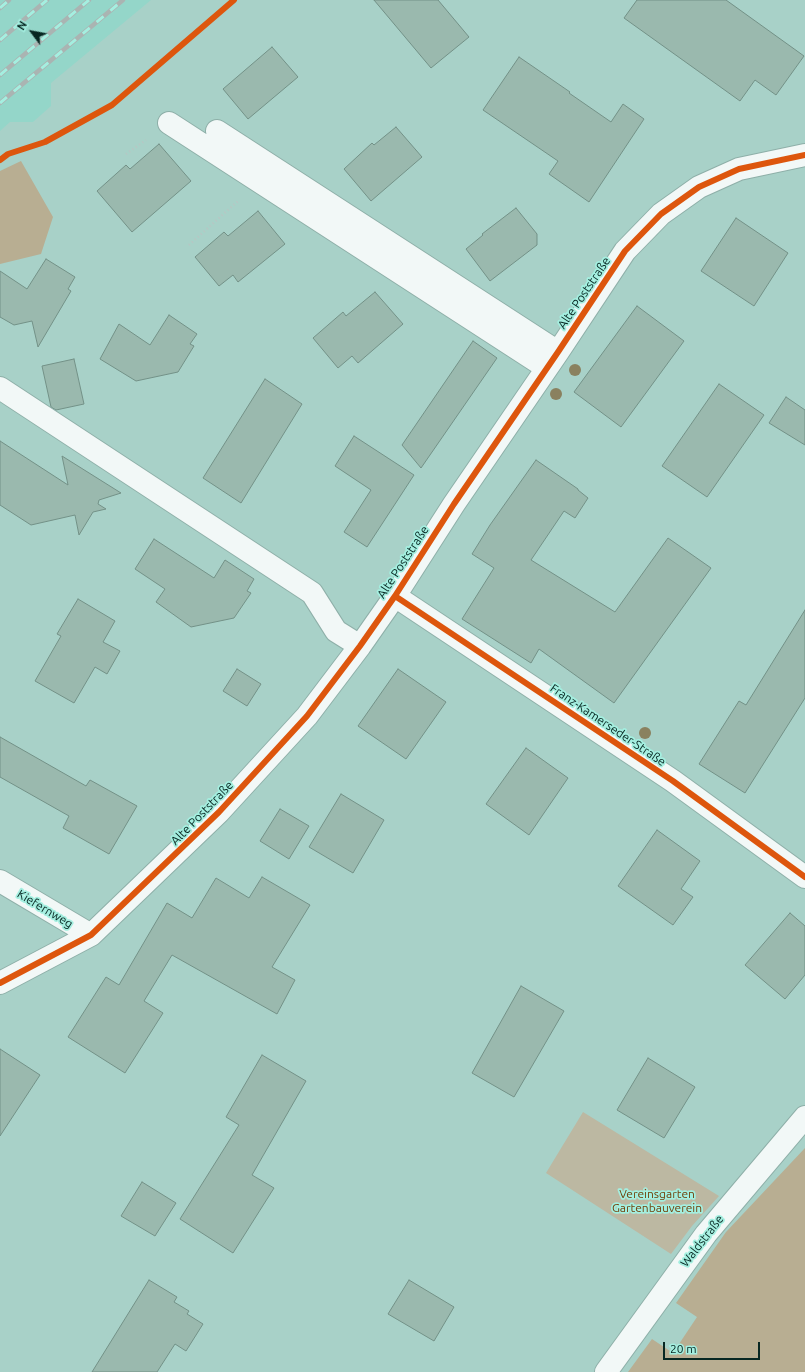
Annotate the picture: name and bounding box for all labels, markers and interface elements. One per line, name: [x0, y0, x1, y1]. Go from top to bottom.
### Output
north arrow: [12, 12, 52, 52]
text: N: [15, 19, 29, 32]
street label: Alte Poststraße: [555, 254, 613, 332]
street label: Alte Poststraße: [374, 523, 432, 601]
street label: Franz-Kamerseder-Straße: [547, 681, 669, 769]
street label: Alte Poststraße: [168, 778, 236, 848]
street label: Kiefernweg: [15, 887, 75, 931]
park label: Vereinsgarten Gartenbauverein: [612, 1187, 702, 1215]
street label: Waldstraße: [677, 1212, 727, 1270]
scale bar: [665, 1334, 762, 1360]
text: 20 m: [670, 1342, 697, 1355]

